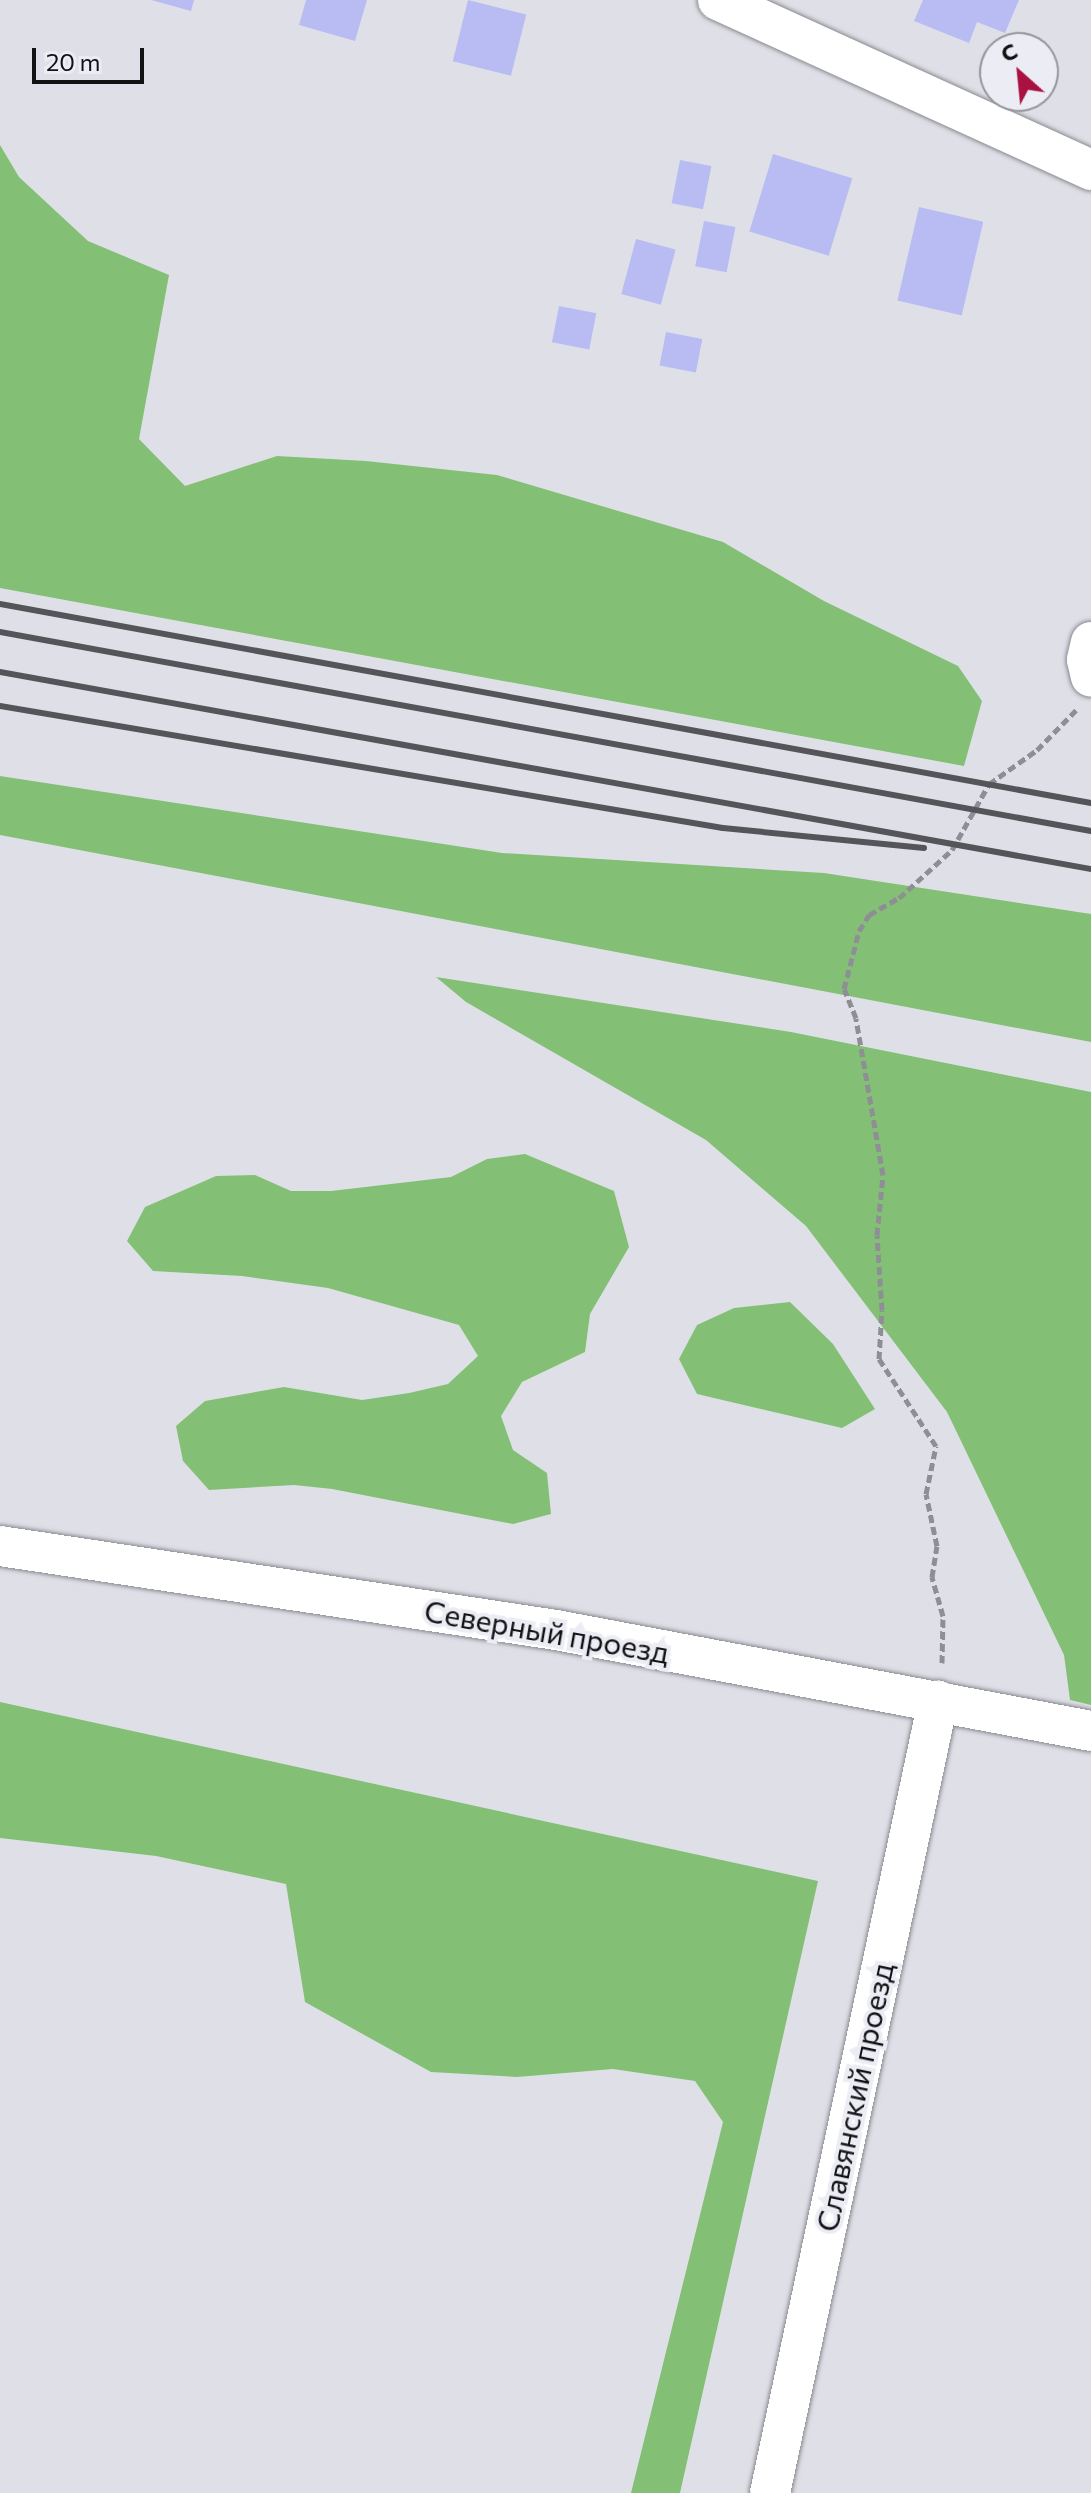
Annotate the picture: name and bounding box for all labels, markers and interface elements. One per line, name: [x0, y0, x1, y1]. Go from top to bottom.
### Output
scale bar: [36, 32, 148, 82]
north arrow: [979, 32, 1059, 112]
text: С: [996, 37, 1022, 67]
text: 20 m: [46, 47, 100, 76]
street label: Северный проезд: [422, 1592, 672, 1670]
street label: Славянский проезд: [808, 1959, 900, 2235]

